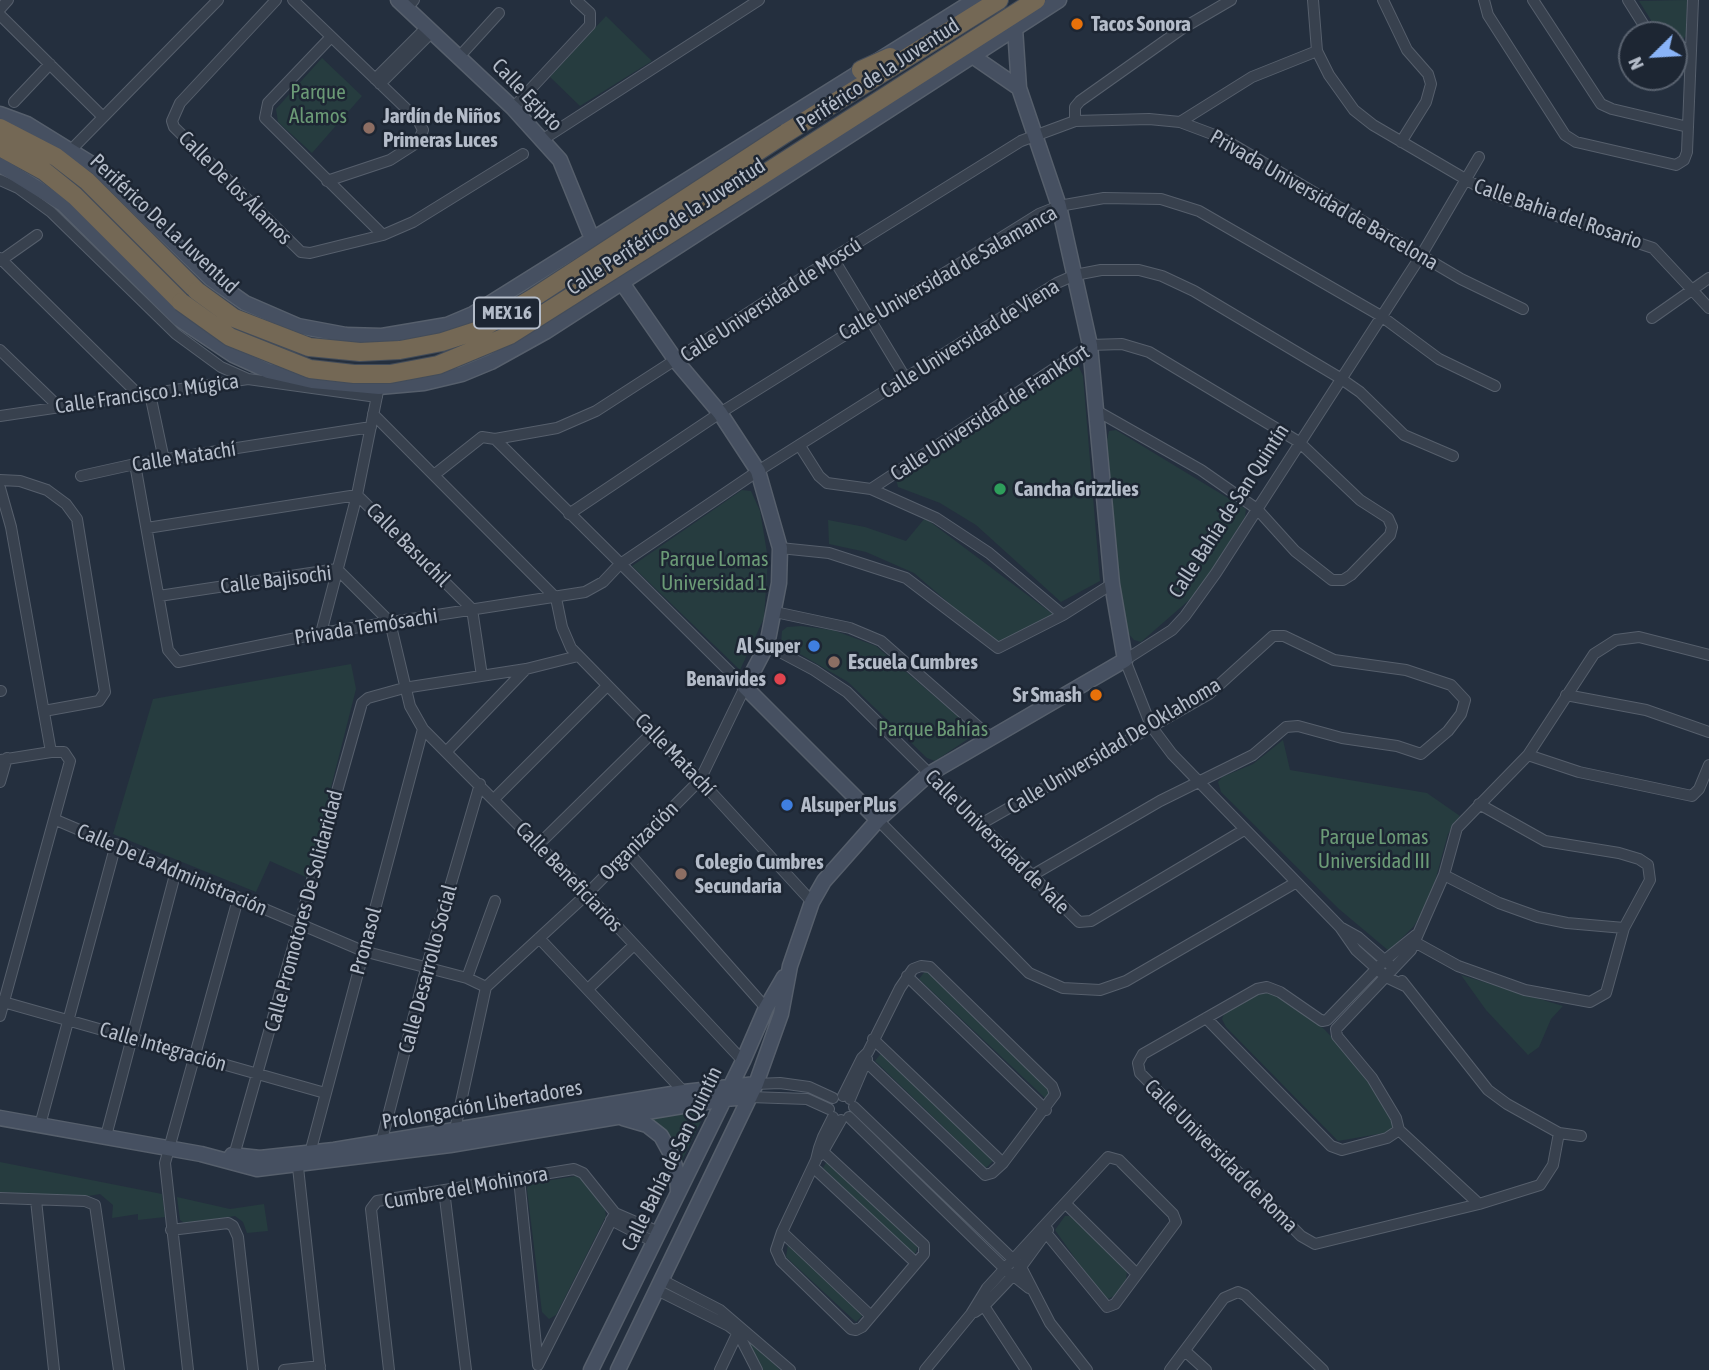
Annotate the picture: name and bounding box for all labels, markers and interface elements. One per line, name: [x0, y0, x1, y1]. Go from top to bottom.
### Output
place label: Tacos Sonora: [1091, 11, 1191, 37]
street label: Periférico de la Juventud: [792, 13, 964, 137]
marker: Tacos Sonora: [1069, 16, 1085, 32]
north arrow: [1618, 21, 1688, 91]
street label: Calle Egipto: [486, 54, 568, 136]
text: N: [1623, 54, 1648, 73]
park label: Parque Alamos: [289, 79, 347, 129]
place label: Jardín de Niños Primeras Luces: [383, 103, 501, 153]
marker: Jardín de Niños Primeras Luces: [361, 120, 377, 136]
street label: Privada Universidad de Barcelona: [1205, 124, 1443, 276]
street label: Calle De los Álamos: [173, 126, 297, 250]
street label: Periférico De La Juventud: [85, 149, 243, 299]
street label: Calle Periférico de la Juventud: [562, 153, 770, 301]
street label: Calle Bahia del Rosario: [1471, 173, 1645, 255]
street label: Calle Universidad de Salamanca: [834, 200, 1062, 346]
street label: Calle Universidad de Moscú: [676, 232, 866, 368]
street label: Calle Universidad de Viena: [876, 274, 1064, 404]
road number: MEX 16: [474, 298, 540, 328]
street label: Calle Universidad de Frankfort: [886, 339, 1094, 487]
street label: Calle Francisco J. Múgica: [53, 369, 241, 419]
street label: Calle Bahía de San Quintín: [1163, 419, 1295, 603]
street label: Calle Matachí: [130, 436, 238, 478]
place label: Cancha Grizzlies: [1014, 476, 1139, 502]
marker: Cancha Grizzlies: [992, 481, 1008, 497]
street label: Calle Basuchil: [361, 498, 455, 592]
park label: Parque Lomas Universidad 1: [660, 546, 768, 596]
street label: Calle Bajisochi: [219, 561, 333, 599]
street label: Privada Temósachi: [293, 603, 439, 651]
place label: Al Super: [737, 633, 800, 659]
marker: Al Super: [806, 638, 822, 654]
place label: Escuela Cumbres: [848, 649, 978, 675]
marker: Escuela Cumbres: [826, 654, 842, 670]
place label: Benavides: [686, 666, 766, 692]
marker: Benavides: [772, 671, 788, 687]
street label: Calle Universidad De Oklahoma: [1003, 672, 1225, 820]
place label: Sr Smash: [1013, 682, 1082, 708]
marker: Sr Smash: [1088, 687, 1104, 703]
street label: Calle Matachí: [629, 708, 721, 802]
park label: Parque Bahías: [878, 716, 988, 742]
street label: Calle Universidad de Yale: [919, 764, 1075, 920]
street label: Calle Promotores De Solidaridad: [260, 787, 348, 1035]
place label: Alsuper Plus: [801, 792, 896, 818]
street label: Organización: [594, 796, 684, 886]
marker: Alsuper Plus: [779, 797, 795, 813]
street label: Calle Beneficiarios: [510, 817, 628, 937]
street label: Calle De La Administración: [73, 818, 271, 922]
park label: Parque Lomas Universidad III: [1318, 824, 1430, 874]
place label: Colegio Cumbres Secundaria: [695, 849, 824, 899]
marker: Colegio Cumbres Secundaria: [673, 866, 689, 882]
street label: Calle Desarrollo Social: [393, 882, 463, 1056]
street label: Pronasol: [345, 904, 387, 978]
street label: Calle Integración: [97, 1017, 229, 1077]
street label: Calle Bahía de San Quintín: [616, 1063, 728, 1255]
street label: Calle Universidad de Roma: [1139, 1074, 1303, 1238]
street label: Prolongación Libertadores: [380, 1075, 584, 1135]
street label: Cumbre del Mohinora: [382, 1161, 550, 1215]

